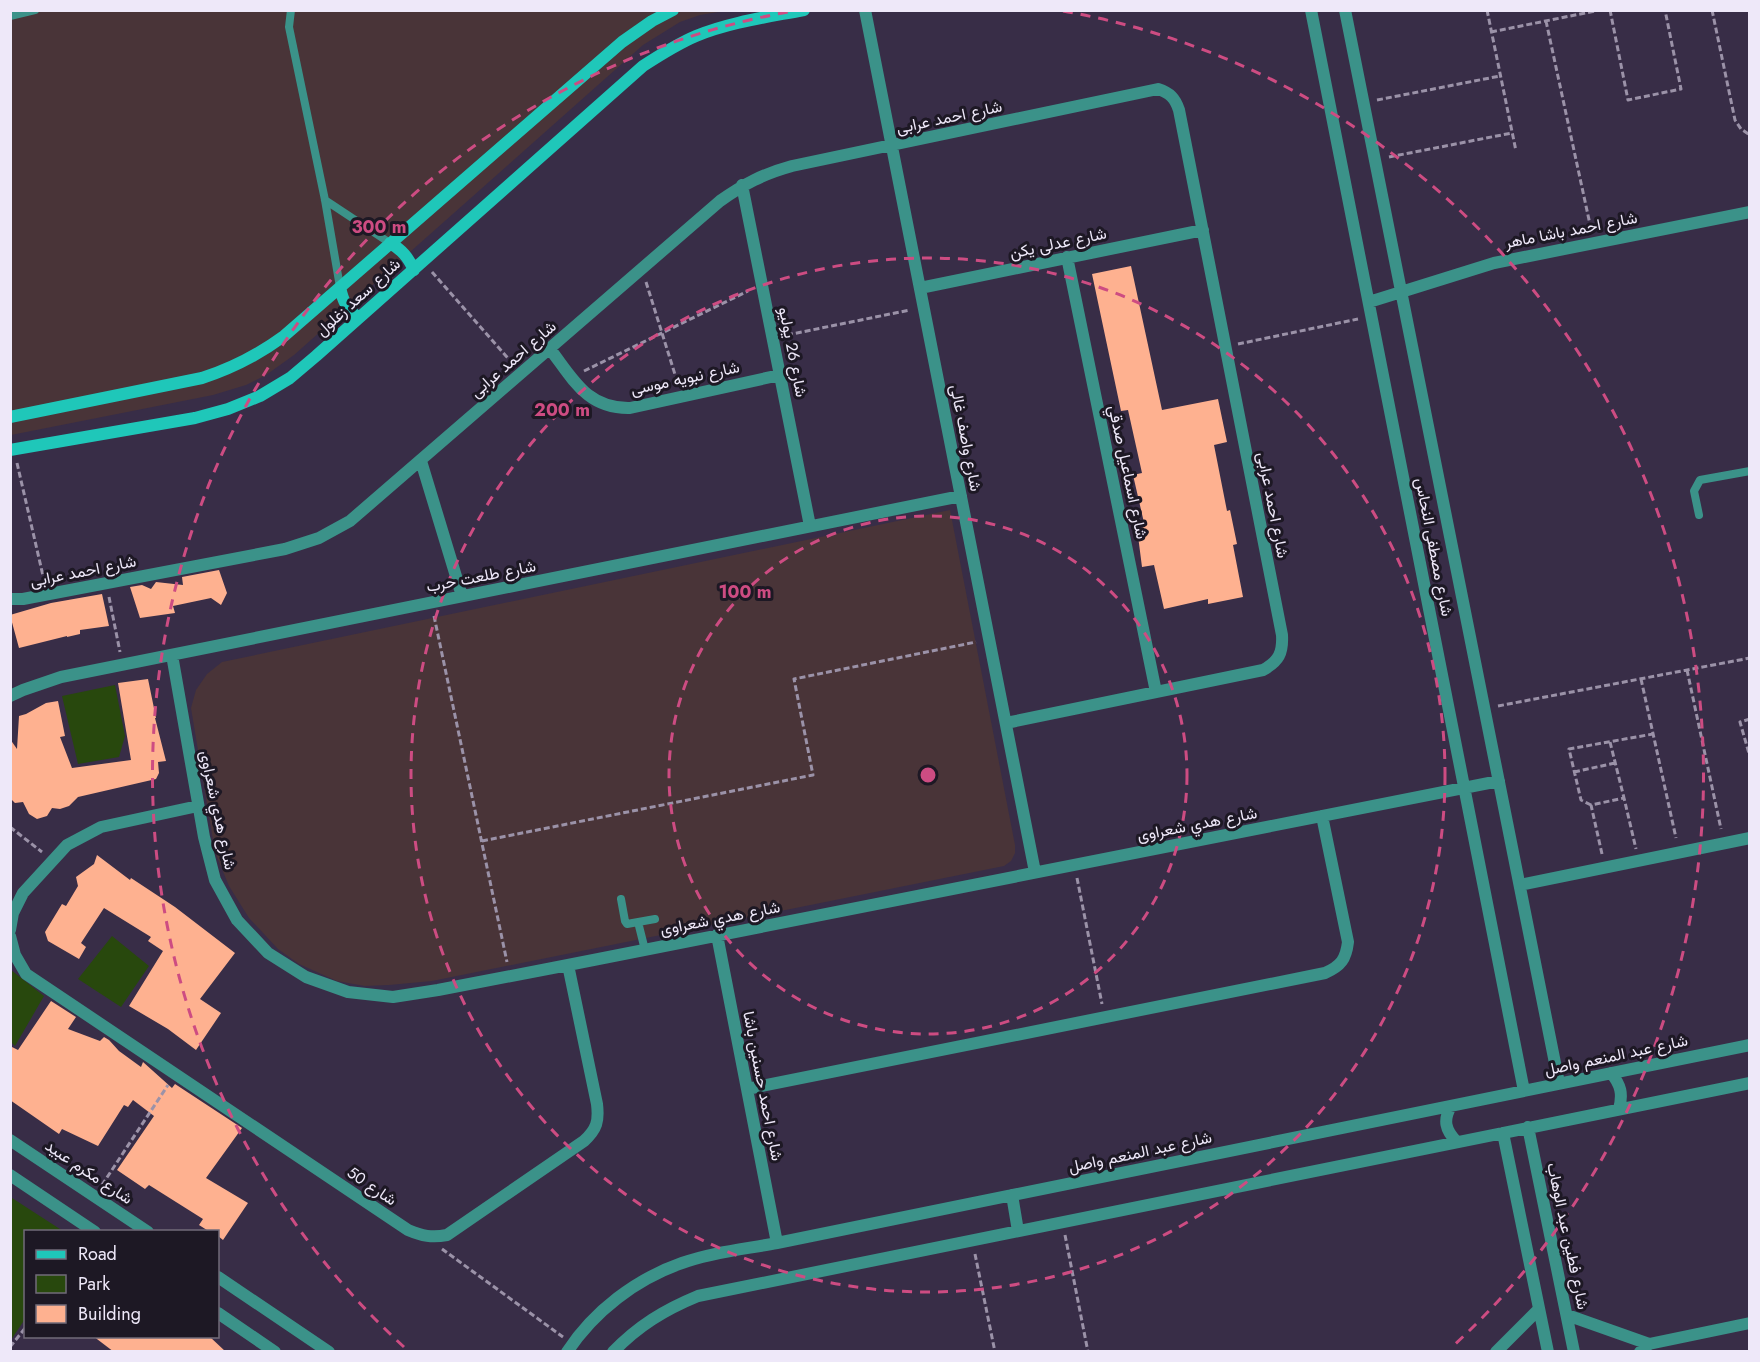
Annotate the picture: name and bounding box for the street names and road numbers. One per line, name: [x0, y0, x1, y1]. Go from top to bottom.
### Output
street label: شارع احمد عرابى: [894, 95, 1004, 139]
street label: شارع احمد باشا ماهر: [1502, 206, 1639, 254]
street label: شارع عدلى يكن: [1008, 222, 1108, 264]
street label: شارع سعد زغلول: [311, 253, 405, 341]
street label: شارع 26 يوليو: [773, 305, 813, 399]
street label: شارع احمد عرابى: [465, 315, 561, 403]
street label: شارع نبويه موسى: [628, 355, 742, 401]
street label: شارع واصف غالى: [944, 383, 988, 493]
street label: شارع اسماعيل صدقي: [1101, 403, 1153, 542]
street label: شارع احمد عرابى: [1251, 450, 1295, 560]
street label: شارع مصطفى النحاس: [1409, 476, 1459, 618]
street label: شارع احمد عرابى: [28, 549, 138, 593]
street label: شارع طلعت حرب: [424, 554, 538, 598]
street label: شارع هدي شعراوى: [192, 748, 242, 872]
street label: شارع هدي شعراوى: [1135, 801, 1259, 849]
street label: شارع هدي شعراوى: [658, 895, 782, 943]
street label: شارع احمد حسنين باشا: [737, 1009, 789, 1163]
street label: شارع عبد المنعم واصل: [1542, 1029, 1690, 1081]
street label: شارع عبد المنعم واصل: [1066, 1126, 1214, 1178]
street label: شارع مكرم عبيد: [41, 1134, 137, 1210]
street label: شارع فطين عبد الوهاب: [1541, 1160, 1595, 1312]
street label: شارع 50: [343, 1161, 401, 1211]

